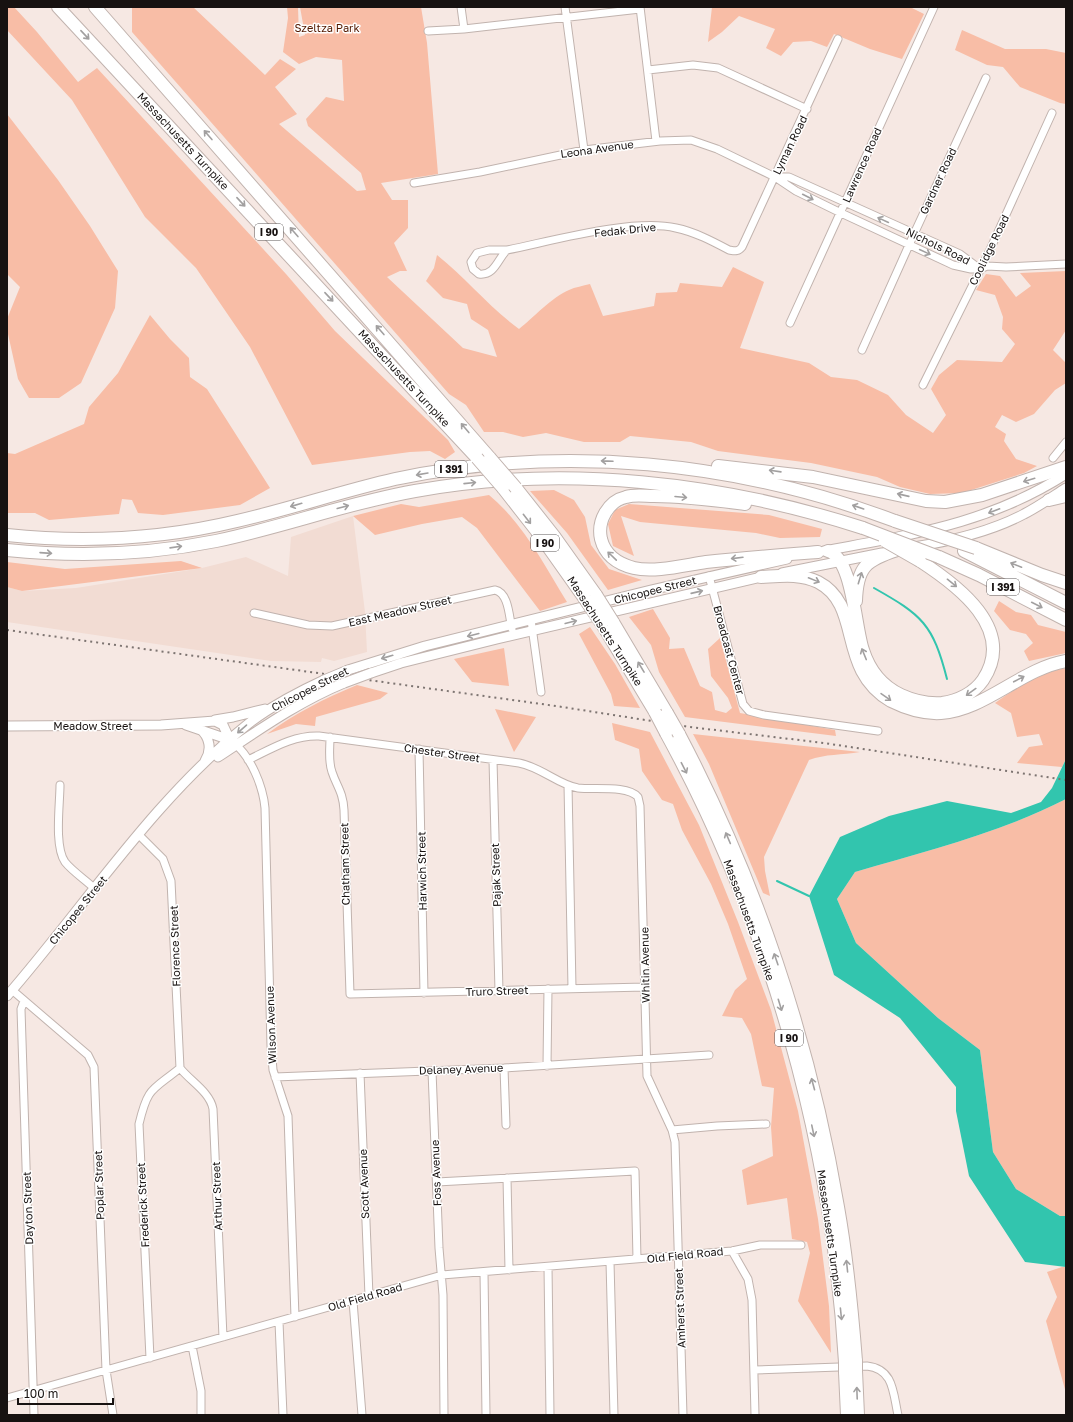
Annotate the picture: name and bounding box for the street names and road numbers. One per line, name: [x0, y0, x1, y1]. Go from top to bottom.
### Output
street label: Massachusetts Turnpike: [135, 89, 232, 192]
street label: Lyman Road: [770, 113, 809, 176]
street label: Lawrence Road: [839, 125, 884, 204]
street label: Leona Avenue: [560, 137, 634, 160]
street label: Gardner Road: [916, 145, 959, 216]
street label: Coolidge Road: [966, 212, 1011, 287]
street label: Fedak Drive: [593, 220, 656, 239]
road number: I 90: [255, 224, 283, 240]
street label: Nichols Road: [904, 224, 972, 267]
street label: Massachusetts Turnpike: [356, 326, 453, 429]
road number: I 391: [435, 461, 467, 477]
road number: I 90: [531, 535, 559, 551]
street label: Massachusetts Turnpike: [565, 573, 646, 688]
street label: Chicopee Street: [612, 573, 698, 606]
road number: I 391: [987, 579, 1019, 595]
street label: East Meadow Street: [347, 592, 453, 629]
street label: Broadcast Center: [711, 604, 748, 697]
street label: Chicopee Street: [269, 664, 350, 714]
street label: Meadow Street: [53, 719, 133, 732]
street label: Chester Street: [403, 741, 481, 764]
street label: Chatham Street: [337, 823, 352, 906]
street label: Harwich Street: [414, 831, 429, 911]
street label: Pajak Street: [488, 843, 503, 907]
street label: Massachusetts Turnpike: [721, 857, 777, 982]
street label: Chicopee Street: [46, 873, 109, 947]
street label: Florence Street: [167, 905, 182, 987]
street label: Whitin Avenue: [637, 927, 652, 1003]
street label: Truro Street: [465, 983, 529, 998]
street label: Wilson Avenue: [263, 986, 278, 1064]
road number: I 90: [775, 1030, 803, 1046]
street label: Delaney Avenue: [419, 1061, 503, 1076]
street label: Foss Avenue: [428, 1140, 443, 1206]
street label: Scott Avenue: [356, 1149, 371, 1219]
street label: Poplar Street: [91, 1150, 106, 1220]
street label: Arthur Street: [209, 1161, 224, 1231]
street label: Frederick Street: [134, 1162, 151, 1248]
street label: Massachusetts Turnpike: [815, 1169, 846, 1297]
street label: Dayton Street: [20, 1171, 35, 1245]
street label: Old Field Road: [646, 1244, 724, 1265]
street label: Amherst Street: [672, 1268, 687, 1348]
street label: Old Field Road: [326, 1280, 404, 1313]

